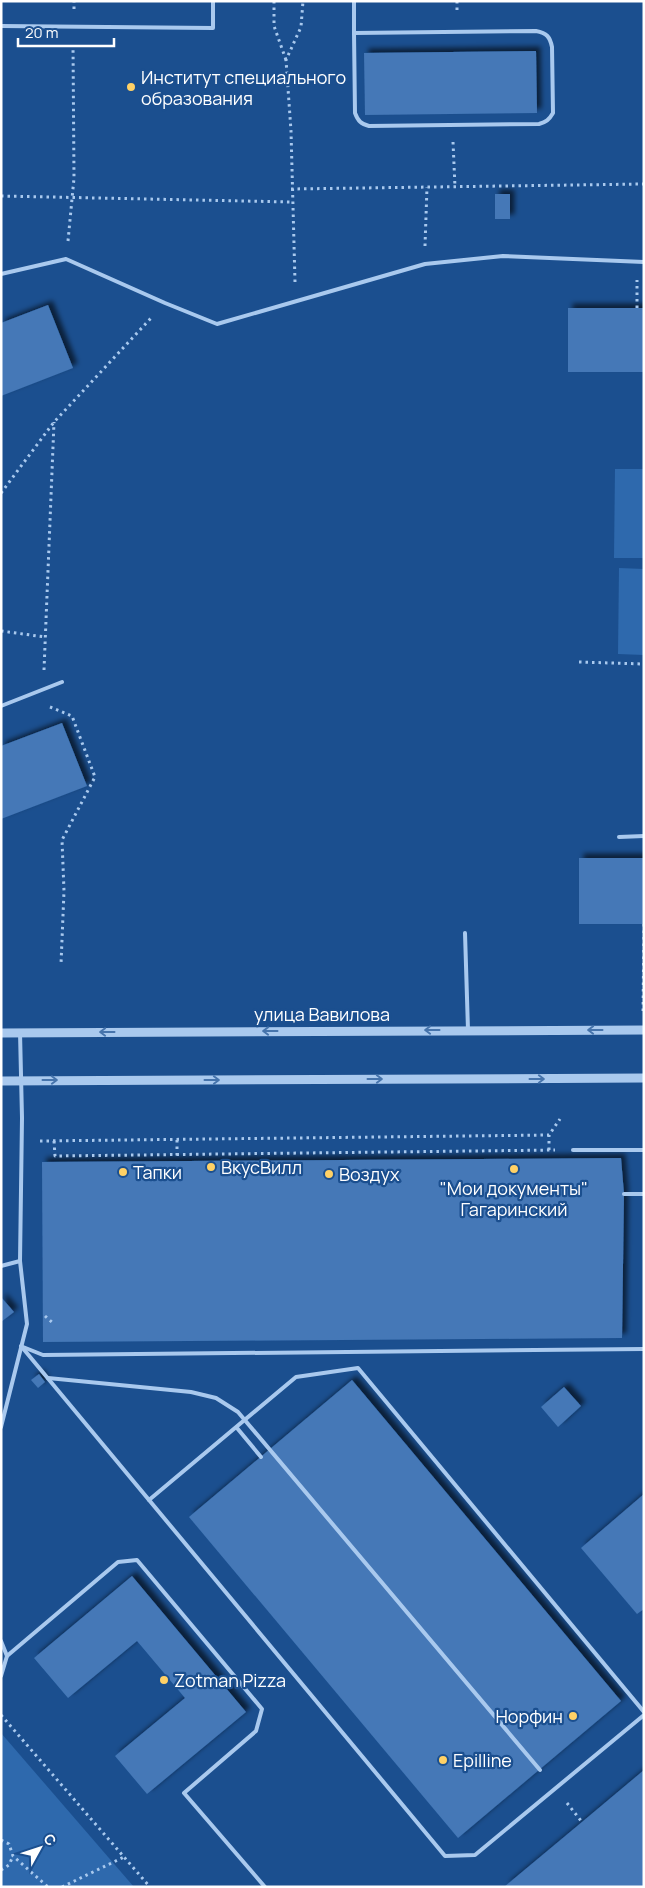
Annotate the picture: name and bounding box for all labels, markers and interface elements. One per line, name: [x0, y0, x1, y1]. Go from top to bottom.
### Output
scale bar: [18, 15, 114, 47]
text: 20 m: [25, 22, 58, 43]
place label: Институт специального образования: [141, 65, 346, 110]
marker: Институт специального образования: [125, 81, 137, 93]
street label: улица Вавилова: [254, 1002, 390, 1026]
one-way arrow: [424, 1025, 440, 1035]
one-way arrow: [587, 1025, 603, 1035]
one-way arrow: [262, 1026, 278, 1036]
one-way arrow: [99, 1027, 116, 1037]
one-way arrow: [366, 1074, 383, 1084]
one-way arrow: [529, 1074, 545, 1084]
one-way arrow: [42, 1075, 58, 1085]
one-way arrow: [204, 1075, 220, 1085]
place label: ВкусВилл: [221, 1155, 302, 1179]
place label: Тапки: [133, 1160, 182, 1184]
marker: ВкусВилл: [205, 1161, 217, 1173]
place label: Воздух: [339, 1162, 400, 1186]
marker: "Мои документы" Гагаринский: [508, 1163, 520, 1175]
marker: Тапки: [117, 1166, 129, 1178]
marker: Воздух: [323, 1168, 335, 1180]
place label: "Мои документы" Гагаринский: [440, 1176, 588, 1221]
place label: Zotman Pizza: [174, 1668, 286, 1692]
marker: Zotman Pizza: [158, 1674, 170, 1686]
place label: Норфин: [496, 1704, 563, 1728]
marker: Норфин: [567, 1710, 579, 1722]
place label: Epilline: [453, 1748, 512, 1772]
marker: Epilline: [437, 1754, 449, 1766]
north arrow: [15, 1823, 65, 1873]
text: С: [40, 1829, 61, 1849]

